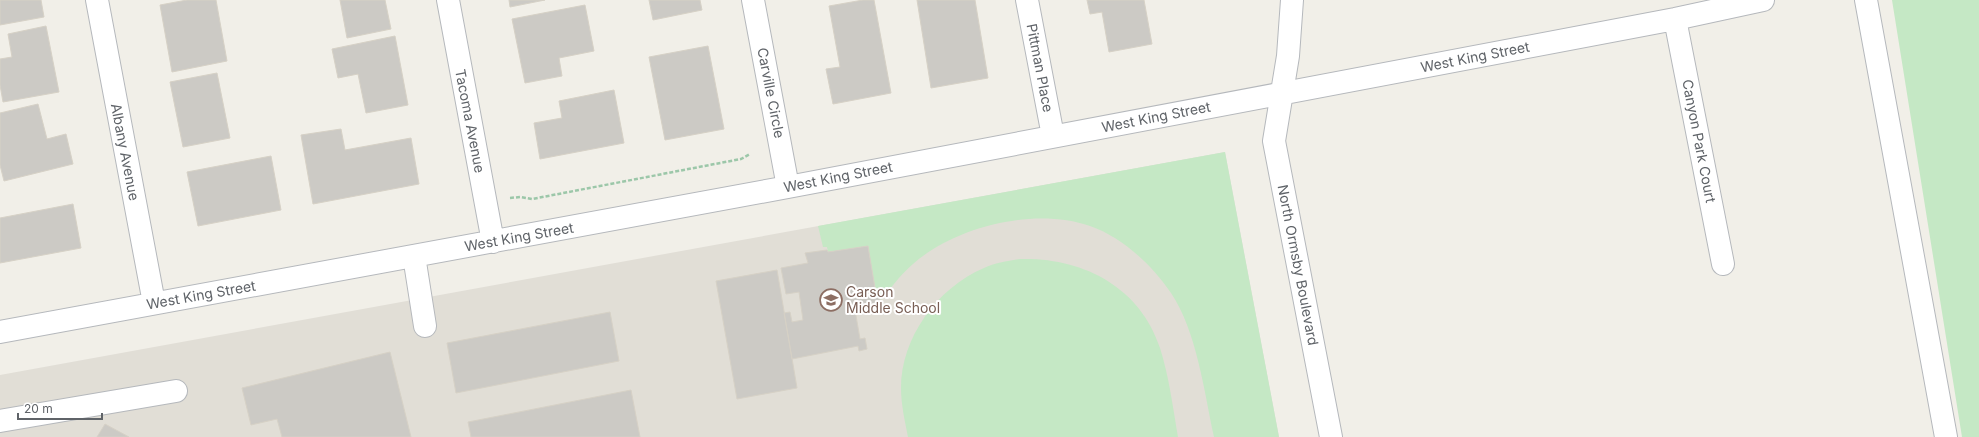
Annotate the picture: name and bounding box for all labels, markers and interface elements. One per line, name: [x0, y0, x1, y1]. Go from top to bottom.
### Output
street label: Pittman Place: [1024, 22, 1057, 114]
street label: West King Street: [1419, 38, 1531, 75]
street label: Carville Circle: [754, 46, 789, 140]
street label: Tacoma Avenue: [452, 67, 489, 174]
street label: Canyon Park Court: [1679, 78, 1720, 204]
street label: West King Street: [1100, 98, 1212, 135]
street label: Albany Avenue: [108, 102, 143, 202]
street label: West King Street: [782, 158, 894, 195]
street label: North Ormsby Boulevard: [1275, 183, 1322, 347]
street label: West King Street: [463, 218, 575, 254]
street label: West King Street: [145, 276, 257, 312]
place label: Carson Middle School: [846, 283, 940, 316]
school or university icon: Carson Middle School: [818, 287, 844, 313]
scale bar: [18, 395, 102, 421]
text: 20 m: [24, 401, 53, 416]

